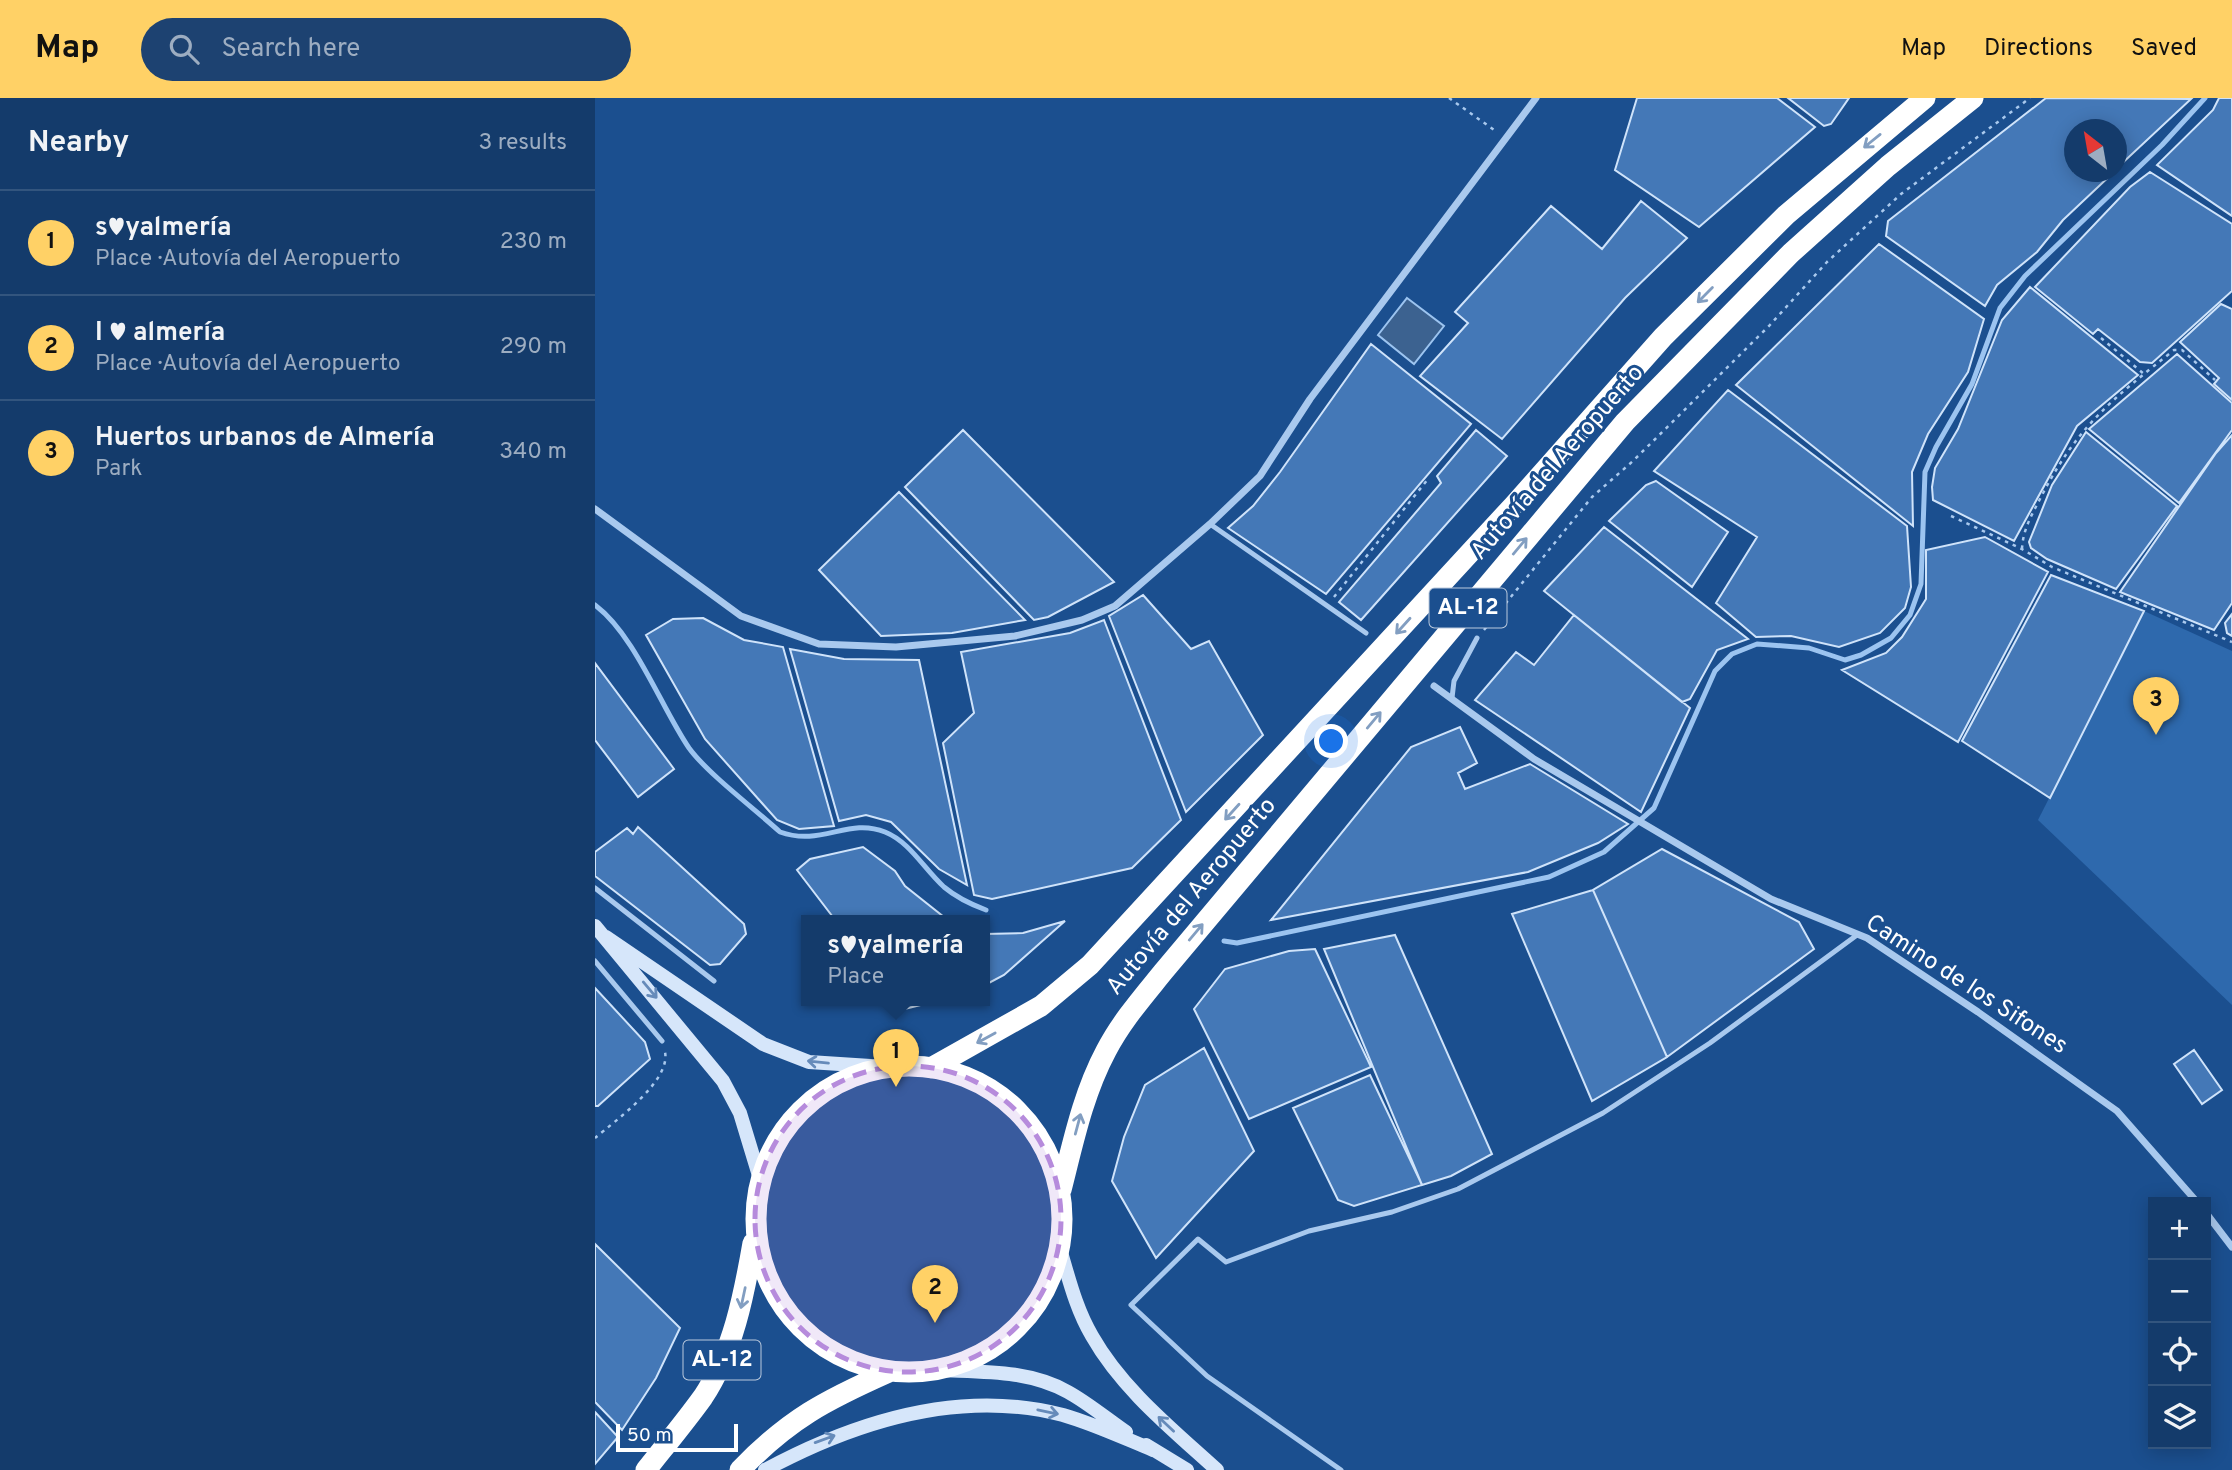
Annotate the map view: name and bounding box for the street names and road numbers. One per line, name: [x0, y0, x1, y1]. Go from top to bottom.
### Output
street label: Autovía del Aeropuerto: [1465, 359, 1651, 567]
road number: AL-12: [1429, 588, 1507, 628]
street label: Autovía del Aeropuerto: [1100, 792, 1284, 1002]
street label: Camino de los Sifones: [1859, 908, 2073, 1062]
road number: AL-12: [683, 1340, 761, 1380]

